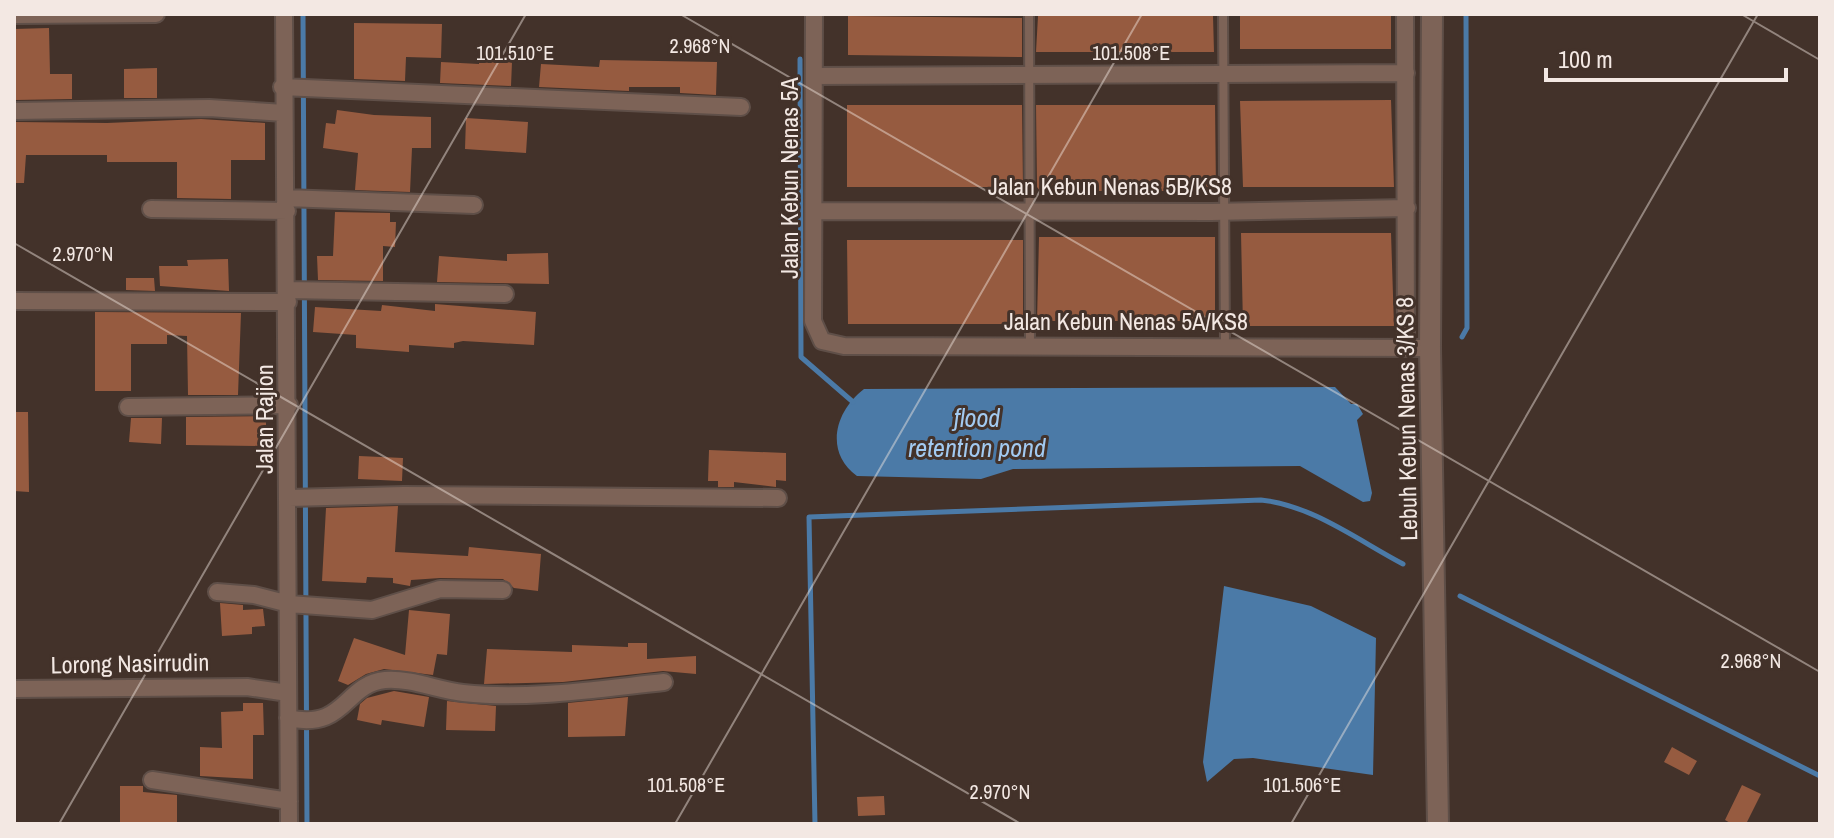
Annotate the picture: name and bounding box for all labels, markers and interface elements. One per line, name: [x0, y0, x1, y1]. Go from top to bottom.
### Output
text: 2.968°N: [670, 32, 730, 59]
scale bar: [1546, 32, 1786, 82]
text: 101.510°E: [476, 39, 554, 66]
text: 101.508°E: [1092, 39, 1170, 66]
text: 100 m: [1558, 43, 1613, 75]
street label: Jalan Kebun Nenas 5A: [773, 76, 805, 279]
street label: Jalan Kebun Nenas 5B/KS8: [988, 170, 1232, 202]
text: 2.970°N: [53, 240, 113, 267]
street label: Lebuh Kebun Nenas 3/KS 8: [1388, 297, 1424, 541]
street label: Jalan Kebun Nenas 5A/KS8: [1004, 305, 1248, 337]
street label: Jalan Rajion: [248, 364, 280, 474]
water label: flood retention pond: [908, 400, 1046, 465]
street label: Lorong Nasirrudin: [50, 646, 210, 680]
text: 2.968°N: [1721, 647, 1781, 674]
text: 101.508°E: [647, 771, 725, 798]
text: 101.506°E: [1263, 771, 1341, 798]
text: 2.970°N: [970, 778, 1030, 805]

